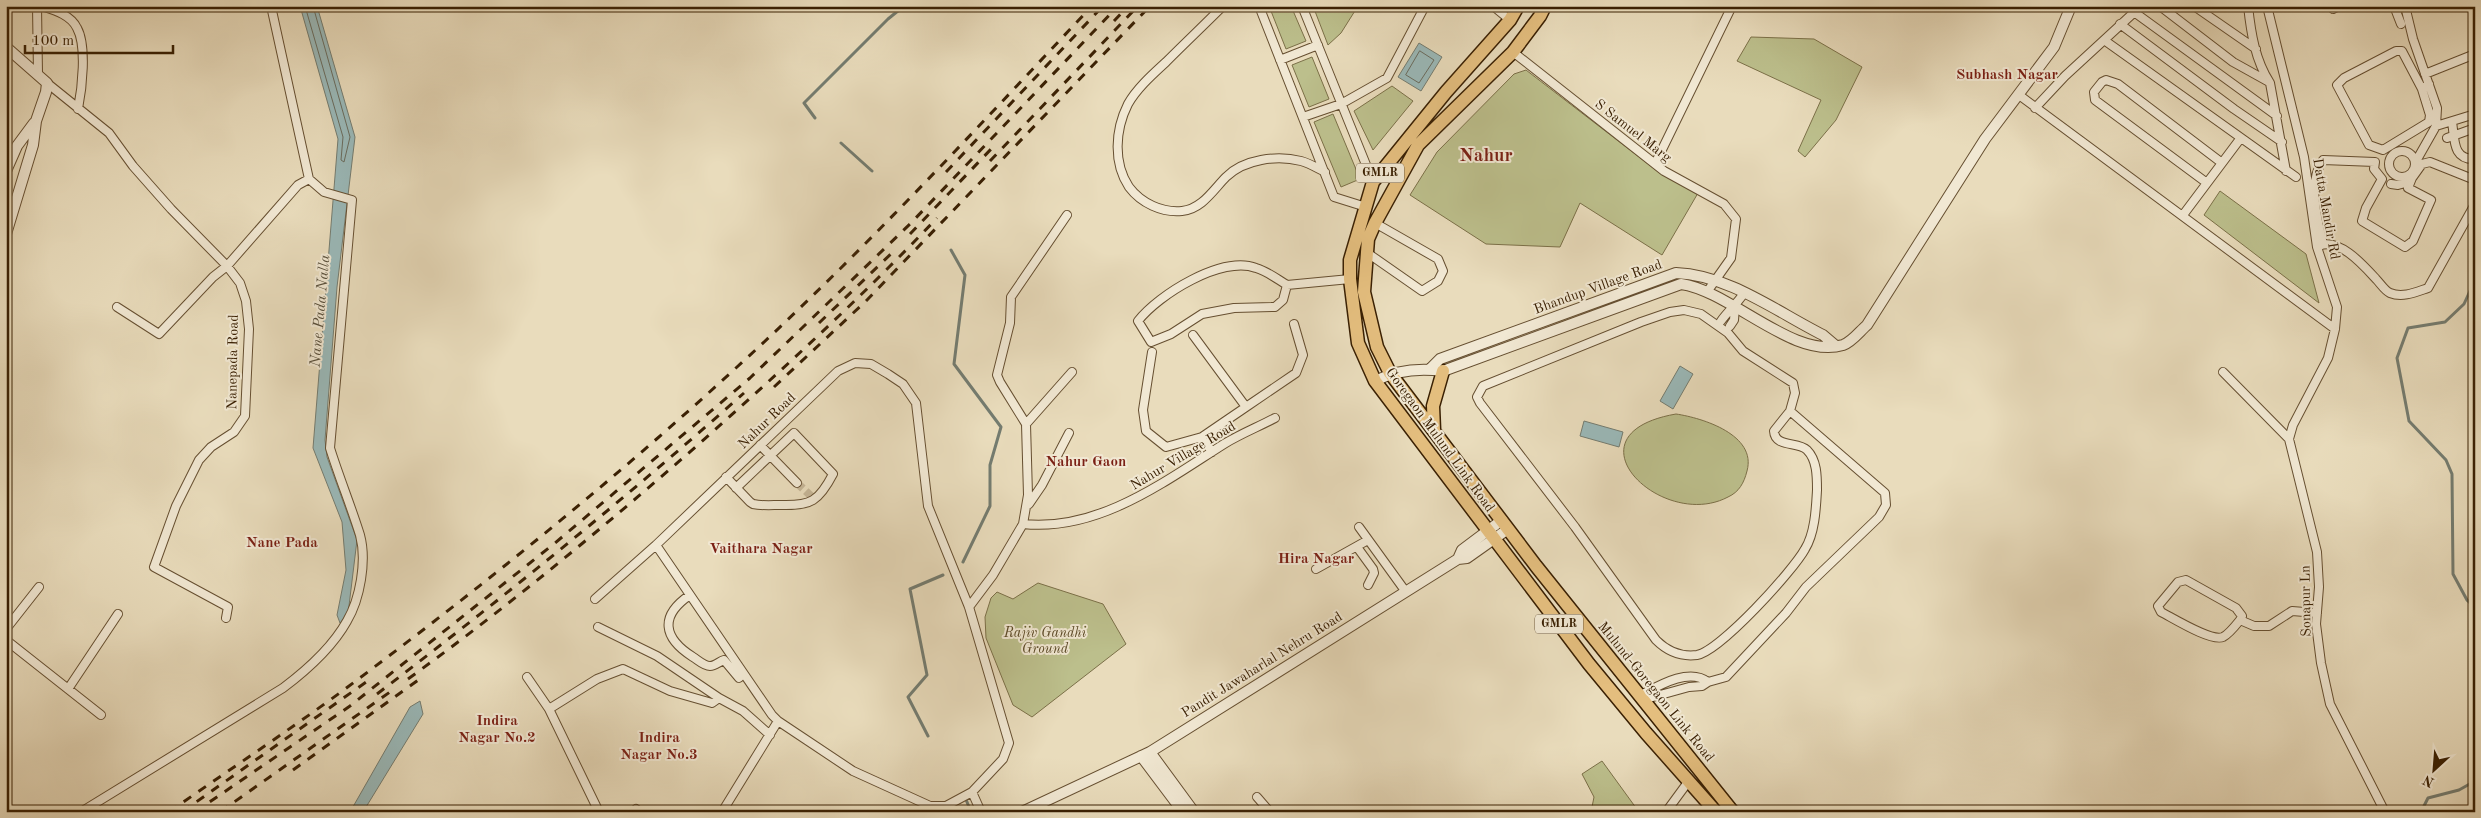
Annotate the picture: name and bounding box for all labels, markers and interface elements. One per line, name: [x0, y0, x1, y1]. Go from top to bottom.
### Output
scale bar: [25, 22, 172, 54]
text: 100 m: [32, 34, 74, 49]
district label: Subhash Nagar: [1956, 68, 2059, 83]
street label: S Samuel Marg: [1592, 97, 1674, 165]
district label: Nahur: [1459, 147, 1513, 166]
street label: Datta Mandir Rd: [2310, 157, 2342, 261]
road number: GMLR: [1356, 164, 1404, 182]
water label: Nane Pada Nalla: [309, 254, 333, 369]
street label: Bhandup Village Road: [1532, 257, 1664, 317]
street label: Nanepada Road: [225, 314, 241, 410]
street label: Goregaon Mulund Link Road: [1383, 365, 1497, 515]
street label: Nahur Road: [736, 390, 798, 452]
street label: Nahur Village Road: [1128, 419, 1238, 493]
district label: Nahur Gaon: [1046, 455, 1126, 470]
district label: Nane Pada: [246, 536, 318, 551]
district label: Vaithara Nagar: [709, 542, 813, 557]
district label: Hira Nagar: [1278, 552, 1355, 567]
street label: Sonapur Ln: [2298, 565, 2314, 637]
street label: Pandit Jawaharlal Nehru Road: [1179, 610, 1345, 720]
road number: GMLR: [1535, 614, 1583, 634]
street label: Mulund-Goregaon Link Road: [1595, 619, 1717, 765]
park label: Rajiv Gandhi Ground: [1003, 626, 1087, 656]
district label: Indira Nagar No.2: [458, 714, 536, 746]
district label: Indira Nagar No.3: [620, 731, 698, 763]
north arrow: [2408, 746, 2458, 796]
text: N: [2421, 772, 2437, 789]

